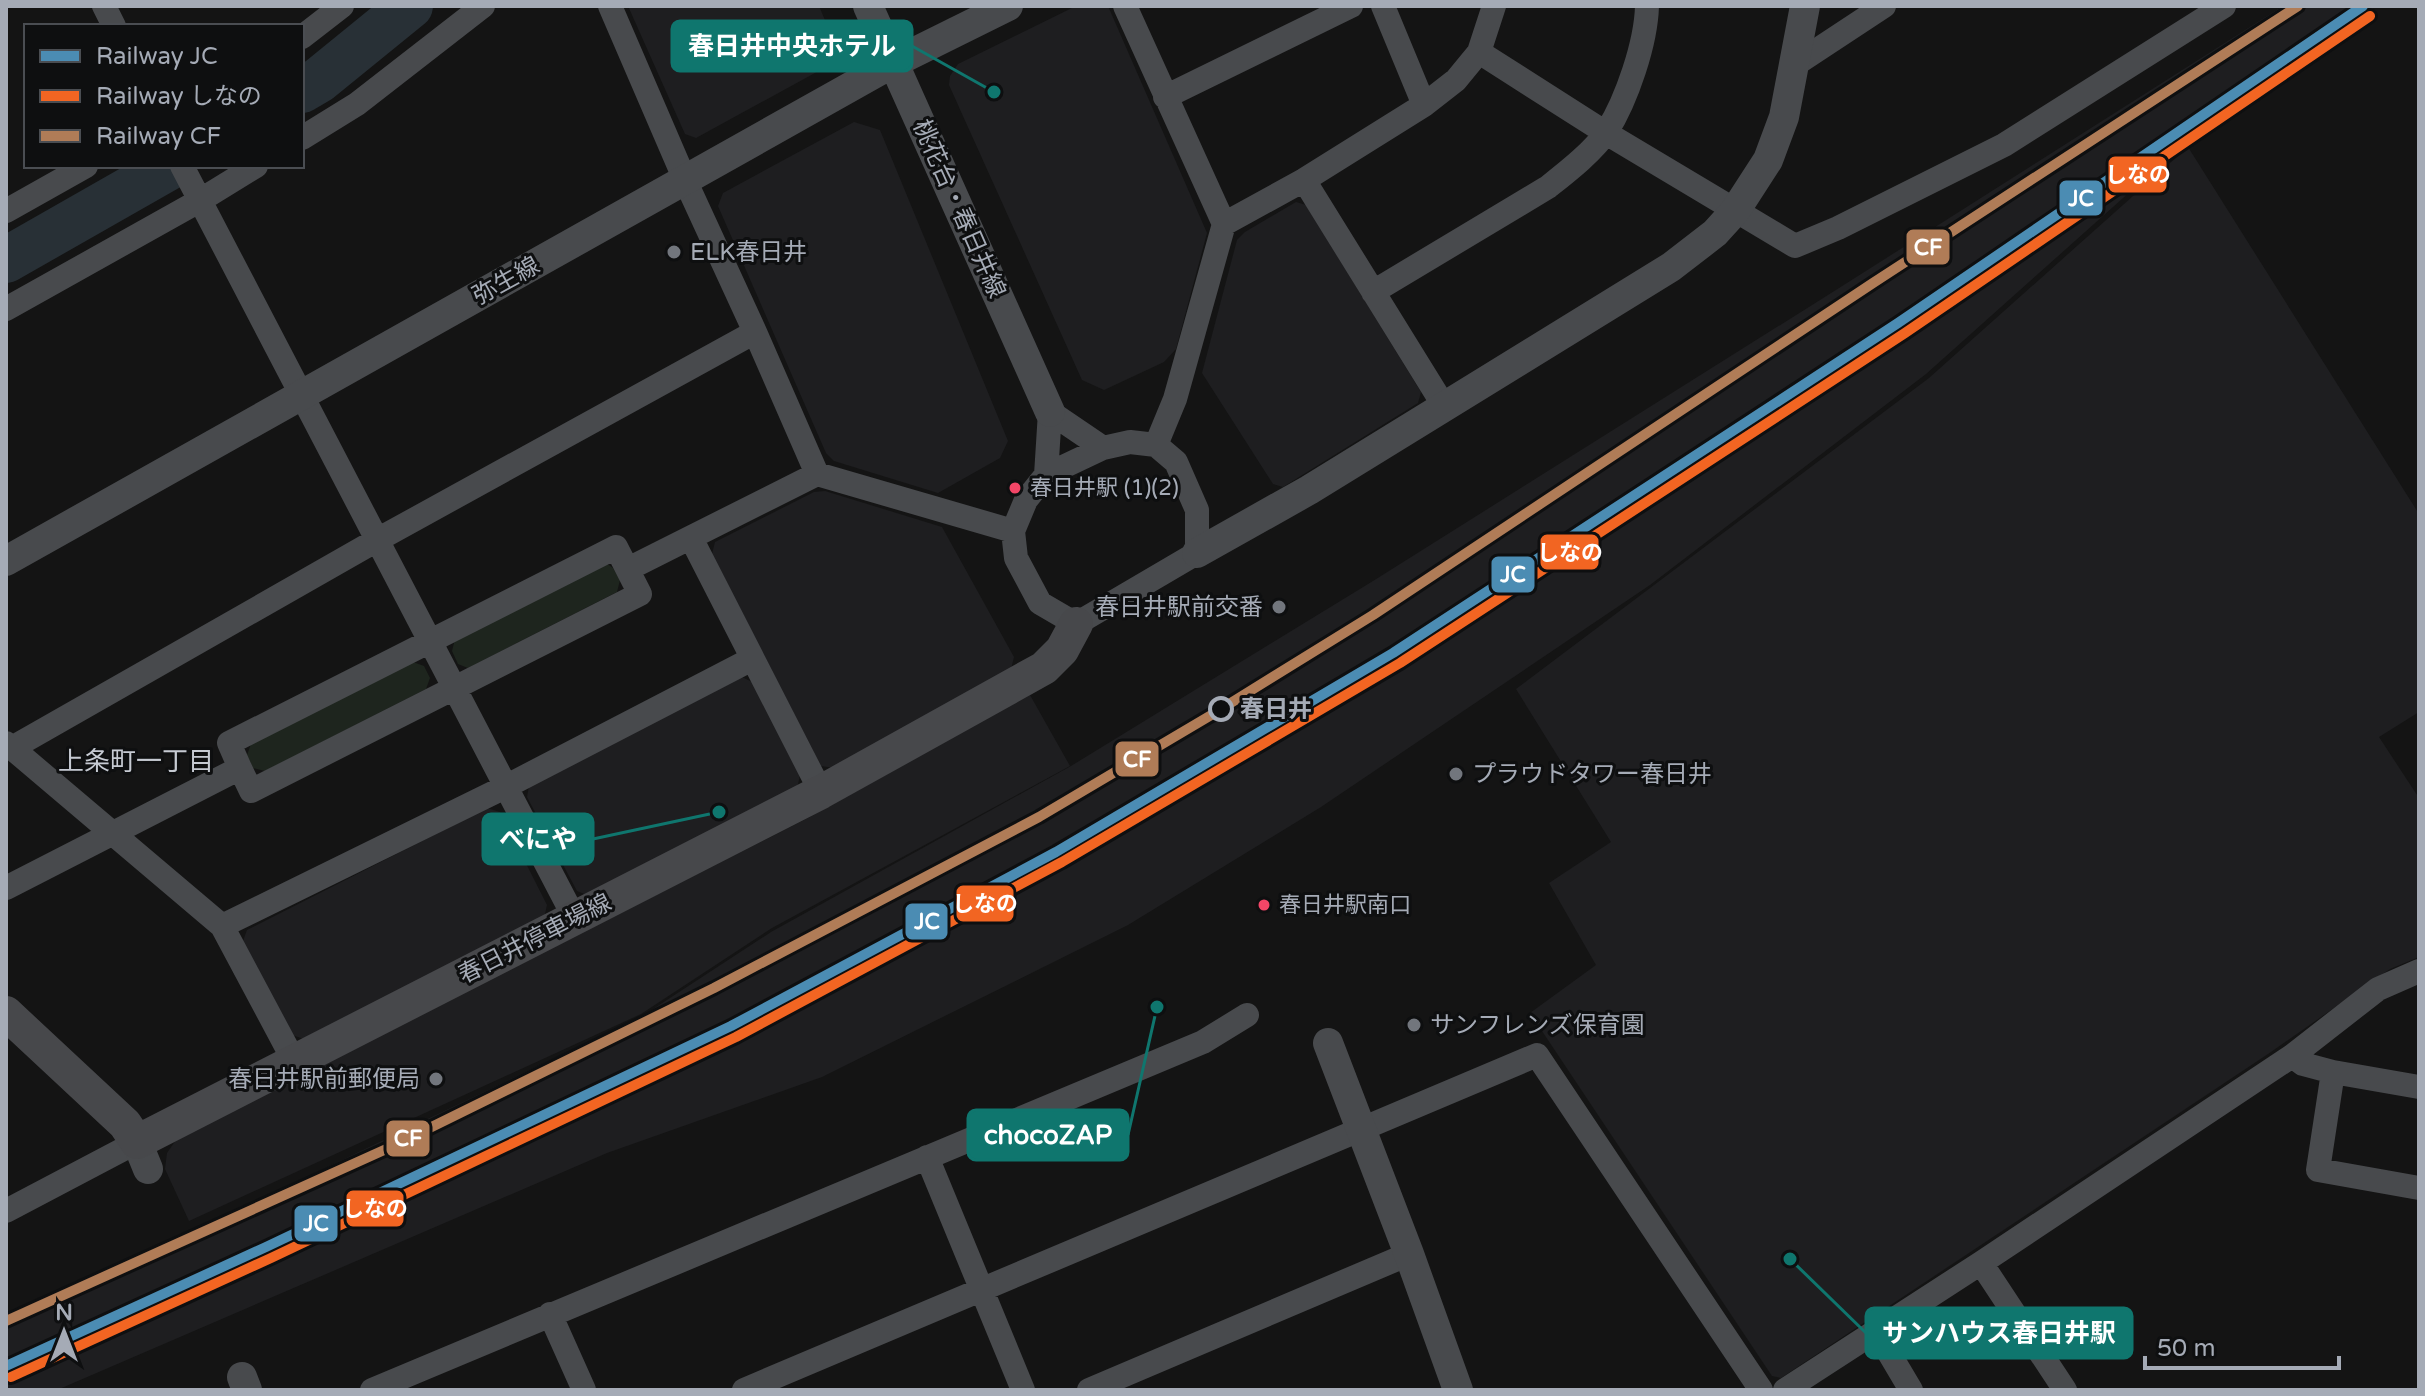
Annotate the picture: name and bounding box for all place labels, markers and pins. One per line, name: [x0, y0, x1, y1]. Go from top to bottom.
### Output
callout: 春日井中央ホテル: [672, 21, 912, 71]
place label: ELK春日井: [690, 238, 807, 267]
marker: ELK春日井: [665, 243, 683, 261]
place label: 春日井駅 (1)(2): [1030, 475, 1179, 501]
marker: 春日井駅 (1)(2): [1007, 480, 1023, 496]
place label: 春日井駅前交番: [1095, 593, 1263, 622]
marker: 春日井駅前交番: [1270, 598, 1288, 616]
place label: 春日井: [1240, 695, 1312, 724]
marker: 春日井: [1209, 697, 1233, 721]
place label: プラウドタワー春日井: [1472, 760, 1712, 789]
marker: プラウドタワー春日井: [1447, 765, 1465, 783]
callout: べにや: [483, 814, 593, 864]
place label: 春日井駅南口: [1279, 892, 1411, 918]
marker: 春日井駅南口: [1256, 897, 1272, 913]
place label: サンフレンズ保育園: [1430, 1011, 1645, 1040]
marker: サンフレンズ保育園: [1405, 1016, 1423, 1034]
place label: 春日井駅前郵便局: [228, 1065, 420, 1094]
marker: 春日井駅前郵便局: [427, 1070, 445, 1088]
callout: chocoZAP: [968, 1110, 1128, 1160]
callout: サンハウス春日井駅: [1866, 1308, 2132, 1358]

